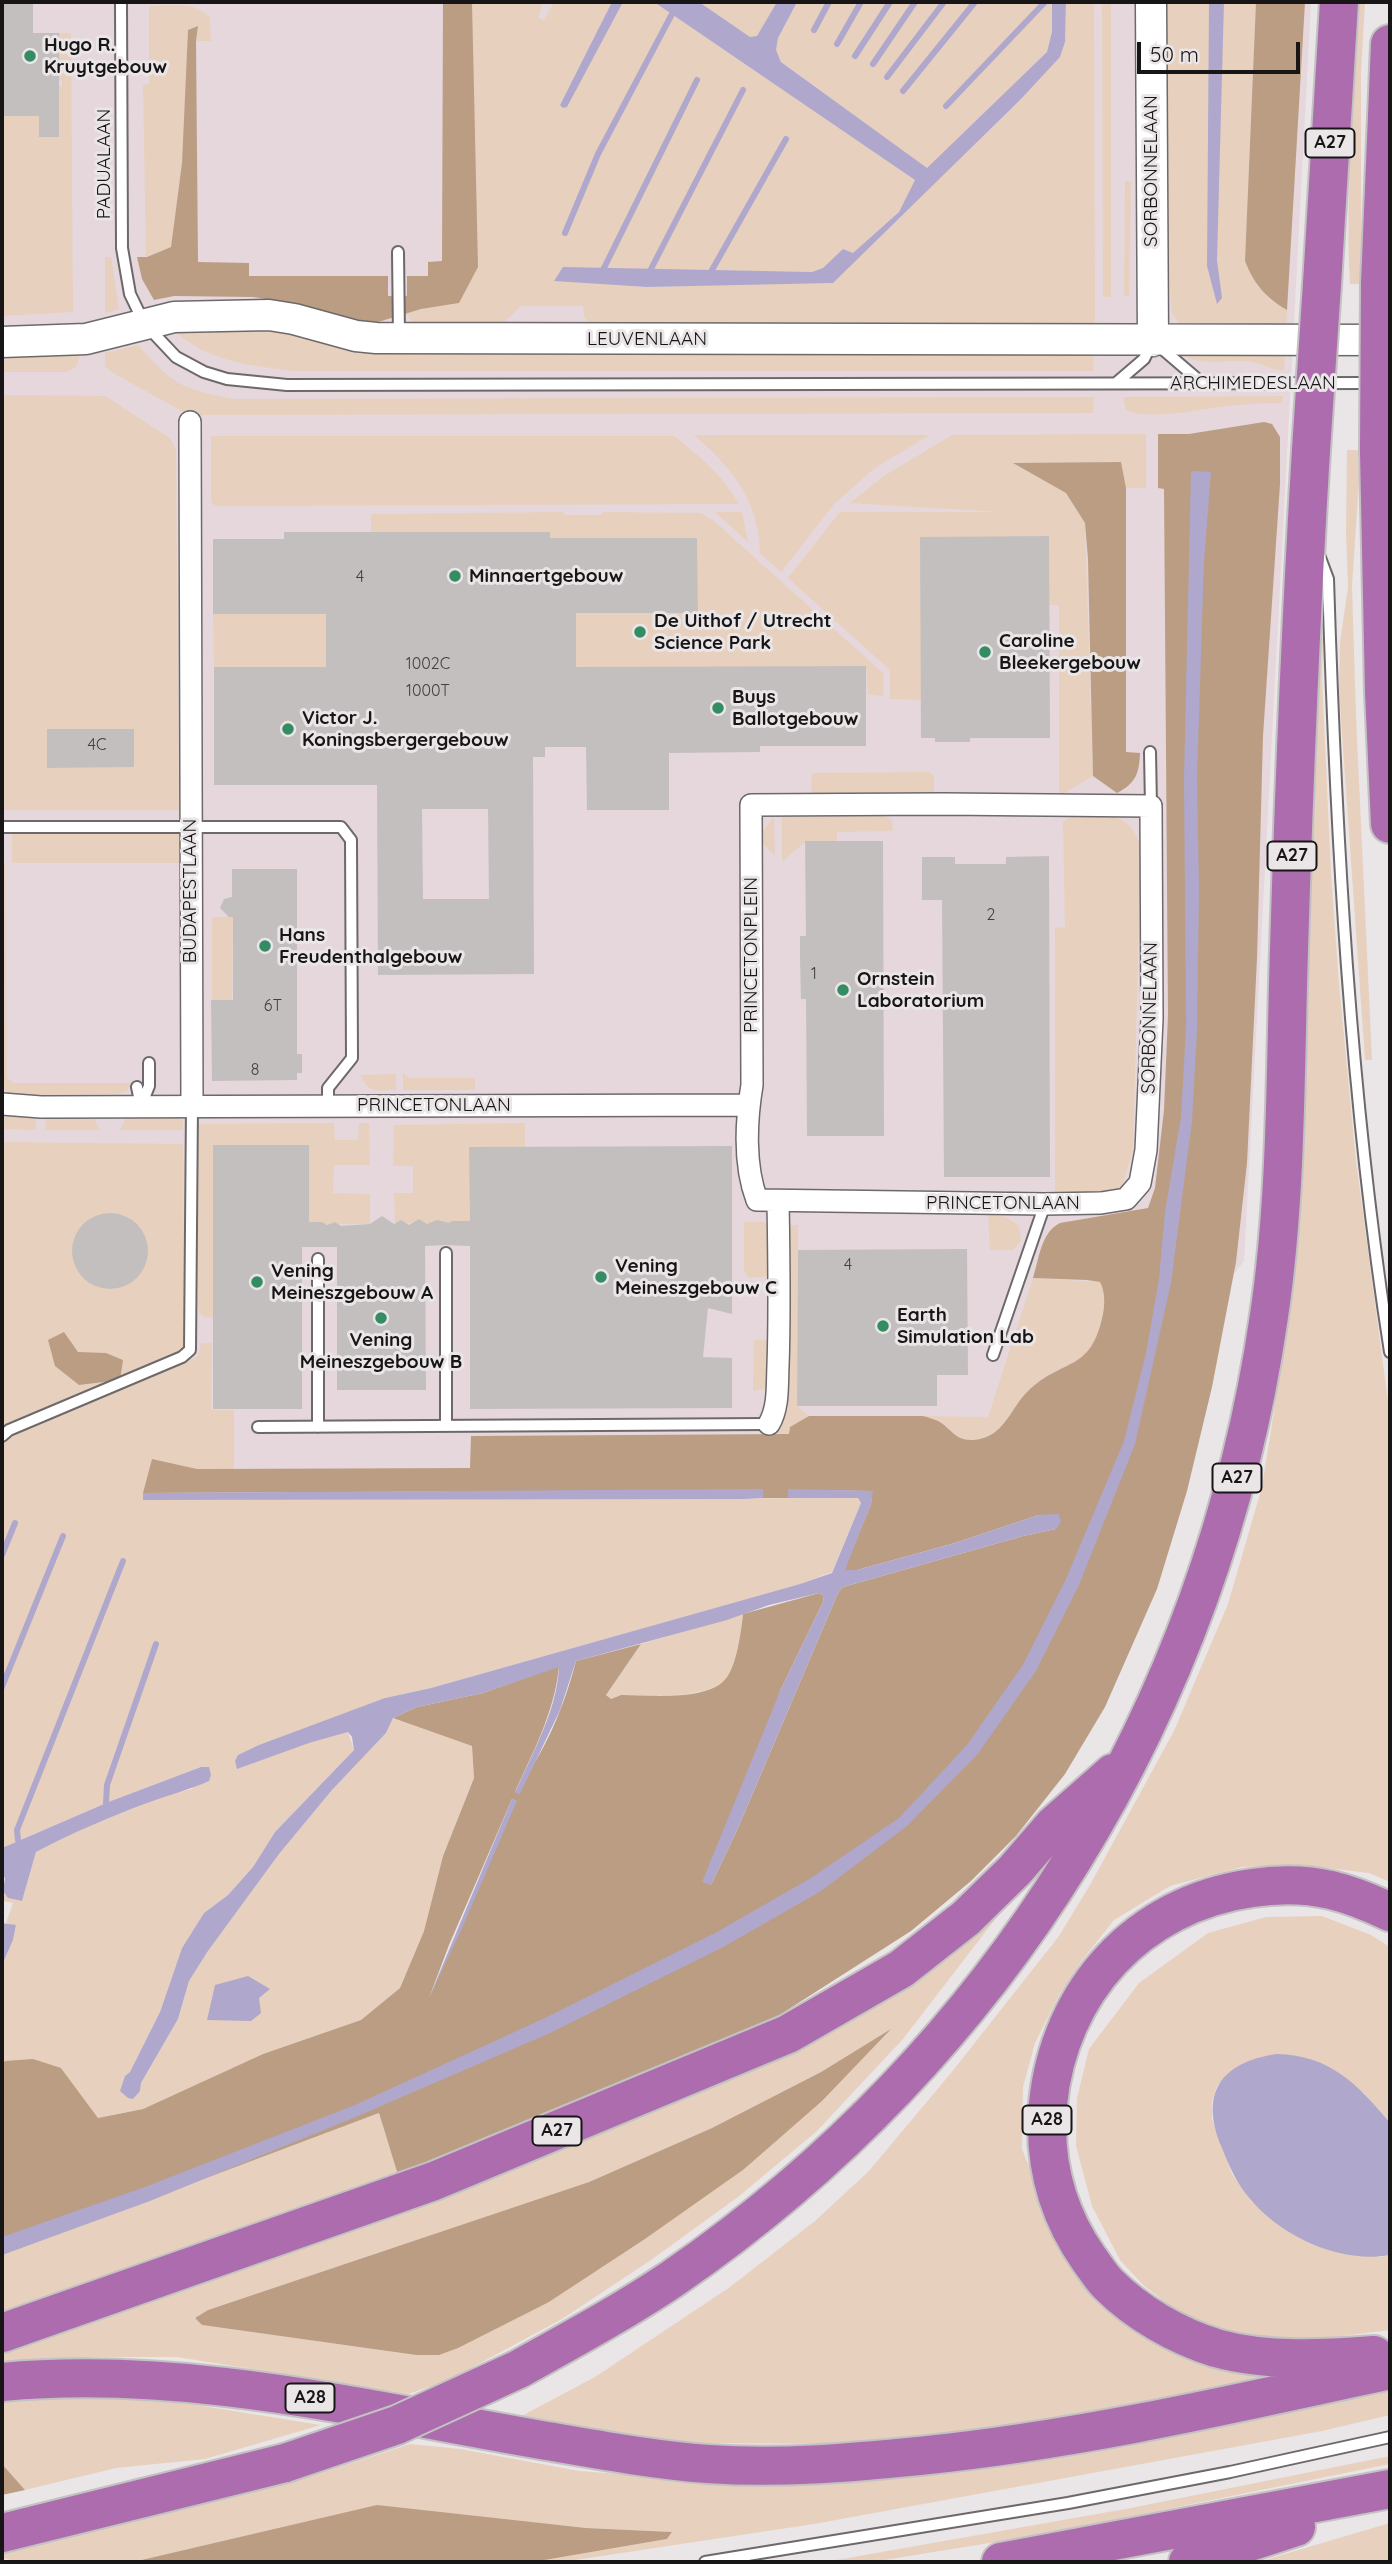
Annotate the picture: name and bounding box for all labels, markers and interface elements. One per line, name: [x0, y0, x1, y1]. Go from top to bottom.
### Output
scale bar: [1140, 28, 1303, 72]
place label: Hugo R. Kruytgebouw: [44, 34, 167, 78]
text: 50 m: [1150, 41, 1199, 67]
marker: Hugo R. Kruytgebouw: [22, 48, 38, 64]
street label: SORBONNELAAN: [1140, 95, 1162, 247]
street label: PADUALAAN: [93, 109, 115, 219]
road number: A27: [1306, 128, 1354, 158]
street label: LEUVENLAAN: [587, 328, 707, 350]
street label: ARCHIMEDESLAAN: [1170, 372, 1336, 394]
place label: Minnaertgebouw: [469, 565, 623, 587]
house number: 4: [356, 567, 364, 587]
marker: Minnaertgebouw: [447, 568, 463, 584]
place label: De Uithof / Utrecht Science Park: [654, 610, 832, 654]
marker: De Uithof / Utrecht Science Park: [632, 624, 648, 640]
place label: Caroline Bleekergebouw: [999, 630, 1141, 674]
marker: Caroline Bleekergebouw: [977, 644, 993, 660]
house number: 1002C: [406, 654, 450, 674]
house number: 1000T: [406, 681, 450, 701]
place label: Buys Ballotgebouw: [732, 686, 858, 730]
marker: Buys Ballotgebouw: [710, 700, 726, 716]
place label: Victor J. Koningsbergergebouw: [302, 707, 509, 751]
marker: Victor J. Koningsbergergebouw: [280, 721, 296, 737]
house number: 4C: [88, 735, 106, 755]
street label: BUDAPESTLAAN: [179, 819, 201, 963]
road number: A27: [1268, 842, 1316, 870]
street label: PRINCETONPLEIN: [740, 877, 762, 1033]
house number: 2: [987, 905, 995, 925]
place label: Hans Freudenthalgebouw: [279, 924, 462, 968]
marker: Hans Freudenthalgebouw: [257, 938, 273, 954]
street label: SORBONNELAAN: [1137, 942, 1163, 1094]
house number: 1: [811, 964, 817, 984]
place label: Ornstein Laboratorium: [857, 968, 984, 1012]
marker: Ornstein Laboratorium: [835, 982, 851, 998]
house number: 6T: [264, 996, 282, 1016]
house number: 8: [251, 1060, 259, 1080]
street label: PRINCETONLAAN: [357, 1094, 511, 1116]
street label: PRINCETONLAAN: [926, 1192, 1080, 1214]
place label: Vening Meineszgebouw C: [615, 1255, 777, 1299]
house number: 4: [844, 1255, 852, 1275]
place label: Vening Meineszgebouw A: [271, 1260, 433, 1304]
marker: Vening Meineszgebouw C: [593, 1269, 609, 1285]
marker: Vening Meineszgebouw A: [249, 1274, 265, 1290]
place label: Earth Simulation Lab: [897, 1304, 1034, 1348]
marker: Vening Meineszgebouw B: [373, 1310, 389, 1326]
marker: Earth Simulation Lab: [875, 1318, 891, 1334]
place label: Vening Meineszgebouw B: [300, 1329, 462, 1373]
road number: A27: [1212, 1464, 1262, 1492]
road number: A28: [1023, 2106, 1072, 2134]
road number: A27: [532, 2116, 582, 2146]
road number: A28: [286, 2384, 334, 2412]

